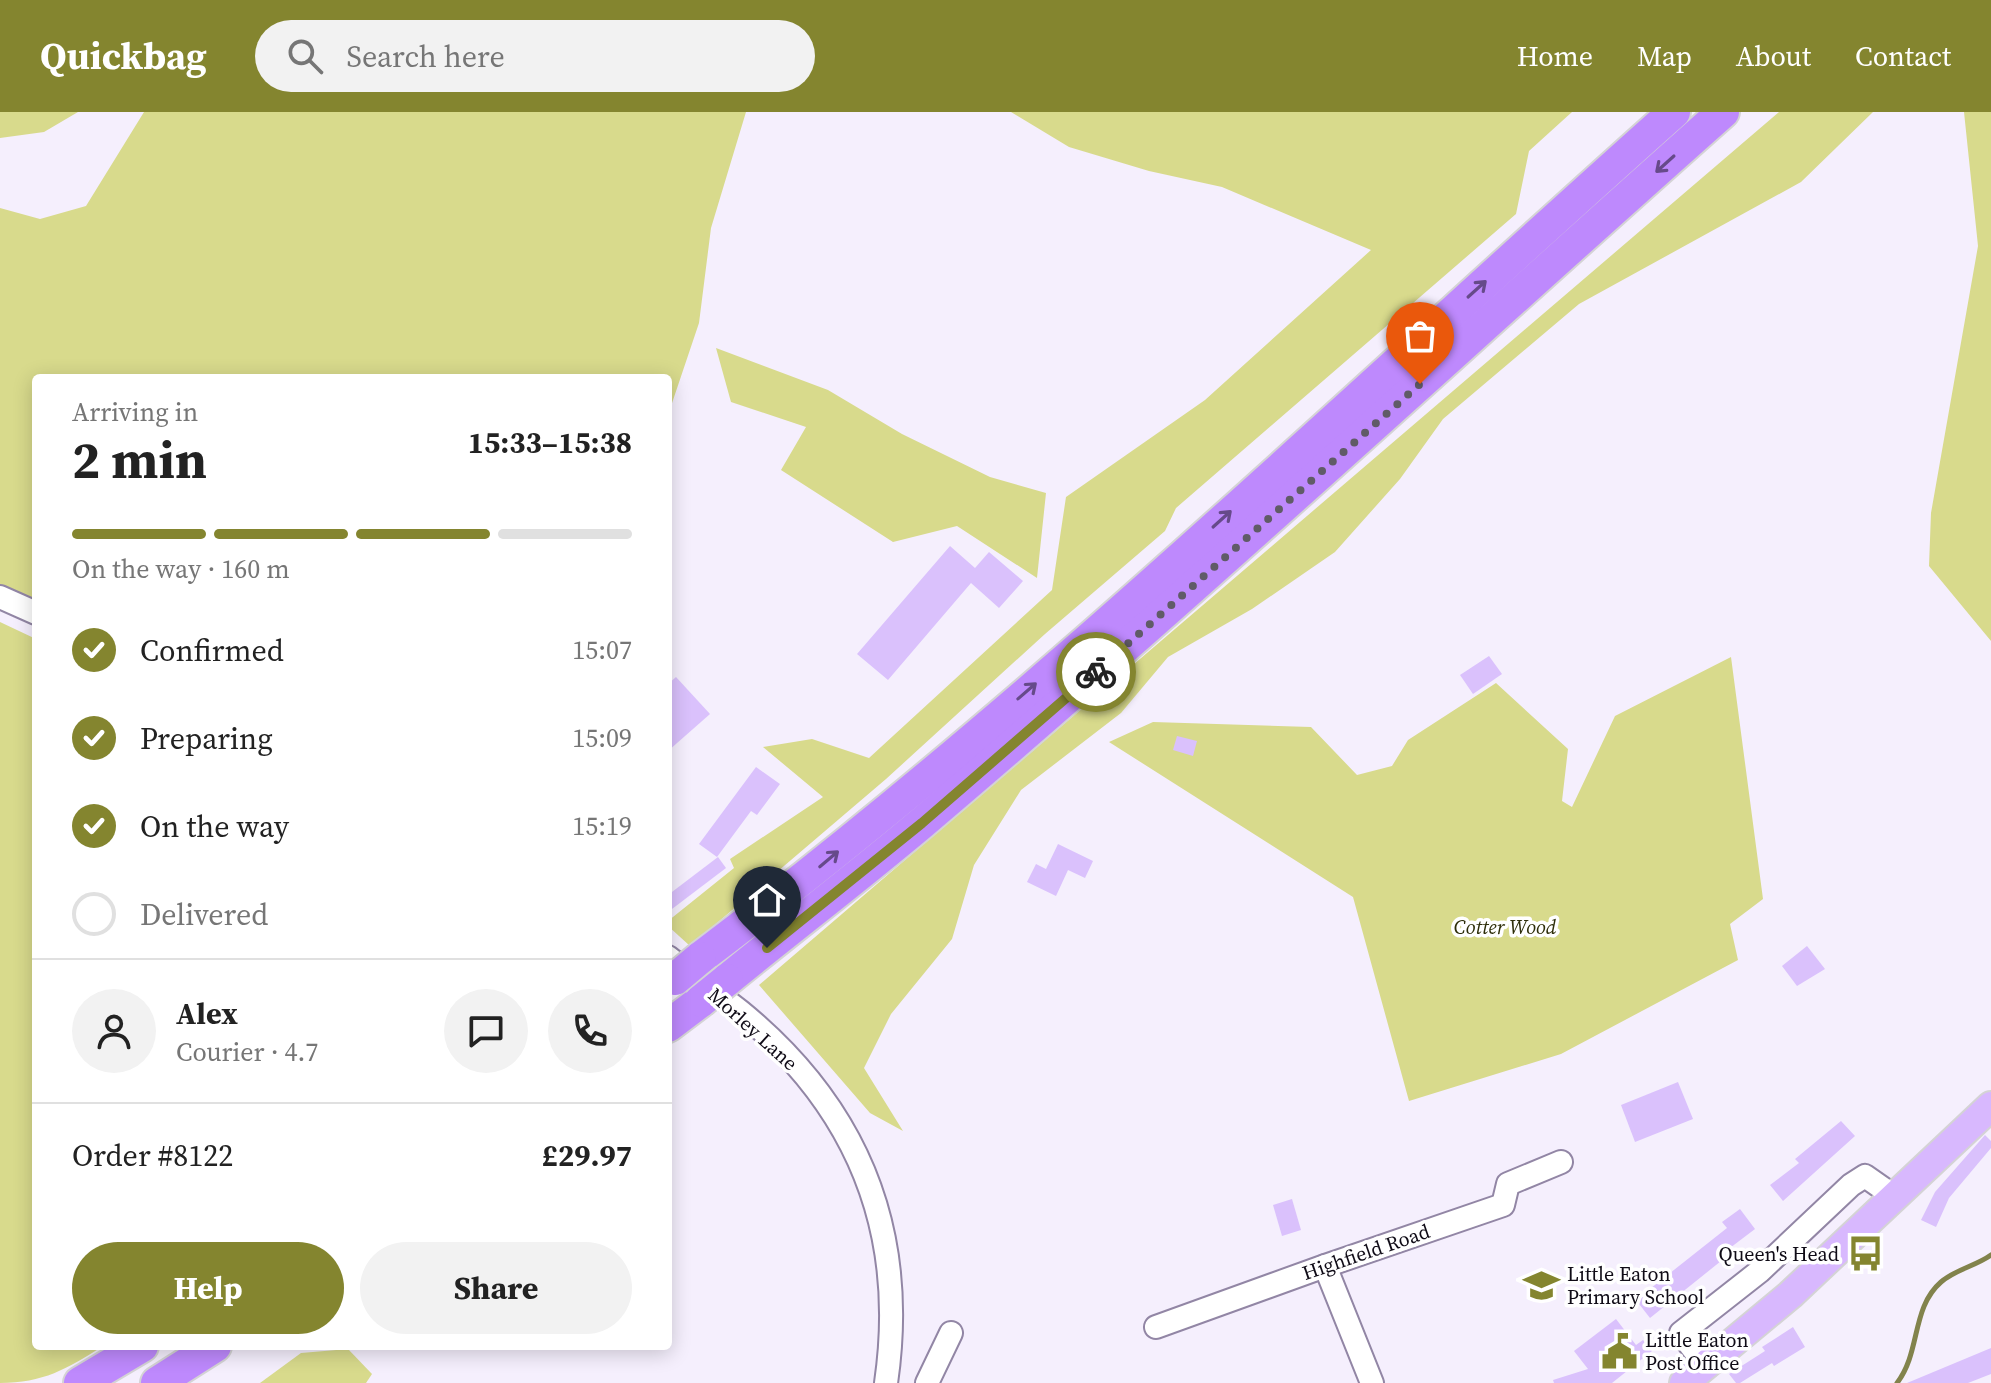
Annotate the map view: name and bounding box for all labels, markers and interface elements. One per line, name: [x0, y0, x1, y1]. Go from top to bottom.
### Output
search box: [255, 20, 815, 92]
text: Quickbag: [40, 30, 207, 82]
icon: search: [283, 34, 327, 78]
text: Search here: [347, 36, 505, 77]
text: Home: [1517, 37, 1593, 75]
text: Map: [1637, 37, 1692, 75]
text: About: [1736, 37, 1811, 75]
text: Contact: [1855, 37, 1951, 75]
one-way arrow: [1655, 155, 1675, 173]
one-way arrow: [1467, 280, 1487, 298]
pin: [1386, 302, 1454, 384]
icon: bag: [1398, 314, 1442, 358]
text: Arriving in: [72, 394, 198, 430]
text: 15:33–15:38: [468, 422, 632, 463]
text: 2 min: [72, 424, 207, 495]
one-way arrow: [1212, 511, 1232, 529]
text: On the way · 160 m: [72, 551, 290, 587]
icon: check: [72, 628, 116, 672]
text: Confirmed: [140, 630, 284, 671]
text: 15:07: [572, 632, 632, 668]
courier: [1056, 632, 1136, 712]
icon: bike: [1074, 650, 1118, 694]
one-way arrow: [1016, 682, 1037, 700]
icon: check: [72, 716, 116, 760]
text: Preparing: [140, 718, 273, 759]
text: 15:09: [572, 720, 632, 756]
icon: check: [72, 804, 116, 848]
text: On the way: [140, 806, 289, 847]
text: 15:19: [572, 808, 632, 844]
one-way arrow: [818, 850, 838, 868]
pin: [733, 866, 801, 948]
icon: home: [745, 878, 789, 922]
text: Delivered: [140, 894, 268, 935]
park label: Cotter Wood: [1454, 913, 1557, 941]
street label: Morley Lane: [702, 981, 804, 1077]
button: person: [72, 989, 156, 1073]
button: chat: [444, 989, 528, 1073]
button: phone: [548, 989, 632, 1073]
text: Alex: [176, 993, 238, 1034]
text: Courier · 4.7: [176, 1034, 318, 1070]
text: Order #8122: [72, 1135, 233, 1176]
text: £29.97: [542, 1135, 632, 1176]
street label: Highfield Road: [1298, 1217, 1434, 1287]
bus stop icon: Queen's Head: [1846, 1235, 1884, 1273]
place label: Queen's Head: [1719, 1240, 1840, 1268]
button: Help: [72, 1242, 344, 1334]
button: Share: [360, 1242, 632, 1334]
place label: Little Eaton Primary School: [1567, 1260, 1704, 1311]
school or university icon: Little Eaton Primary School: [1522, 1267, 1560, 1305]
place label: Little Eaton Post Office: [1645, 1326, 1749, 1377]
public building icon: Little Eaton Post Office: [1600, 1333, 1638, 1371]

